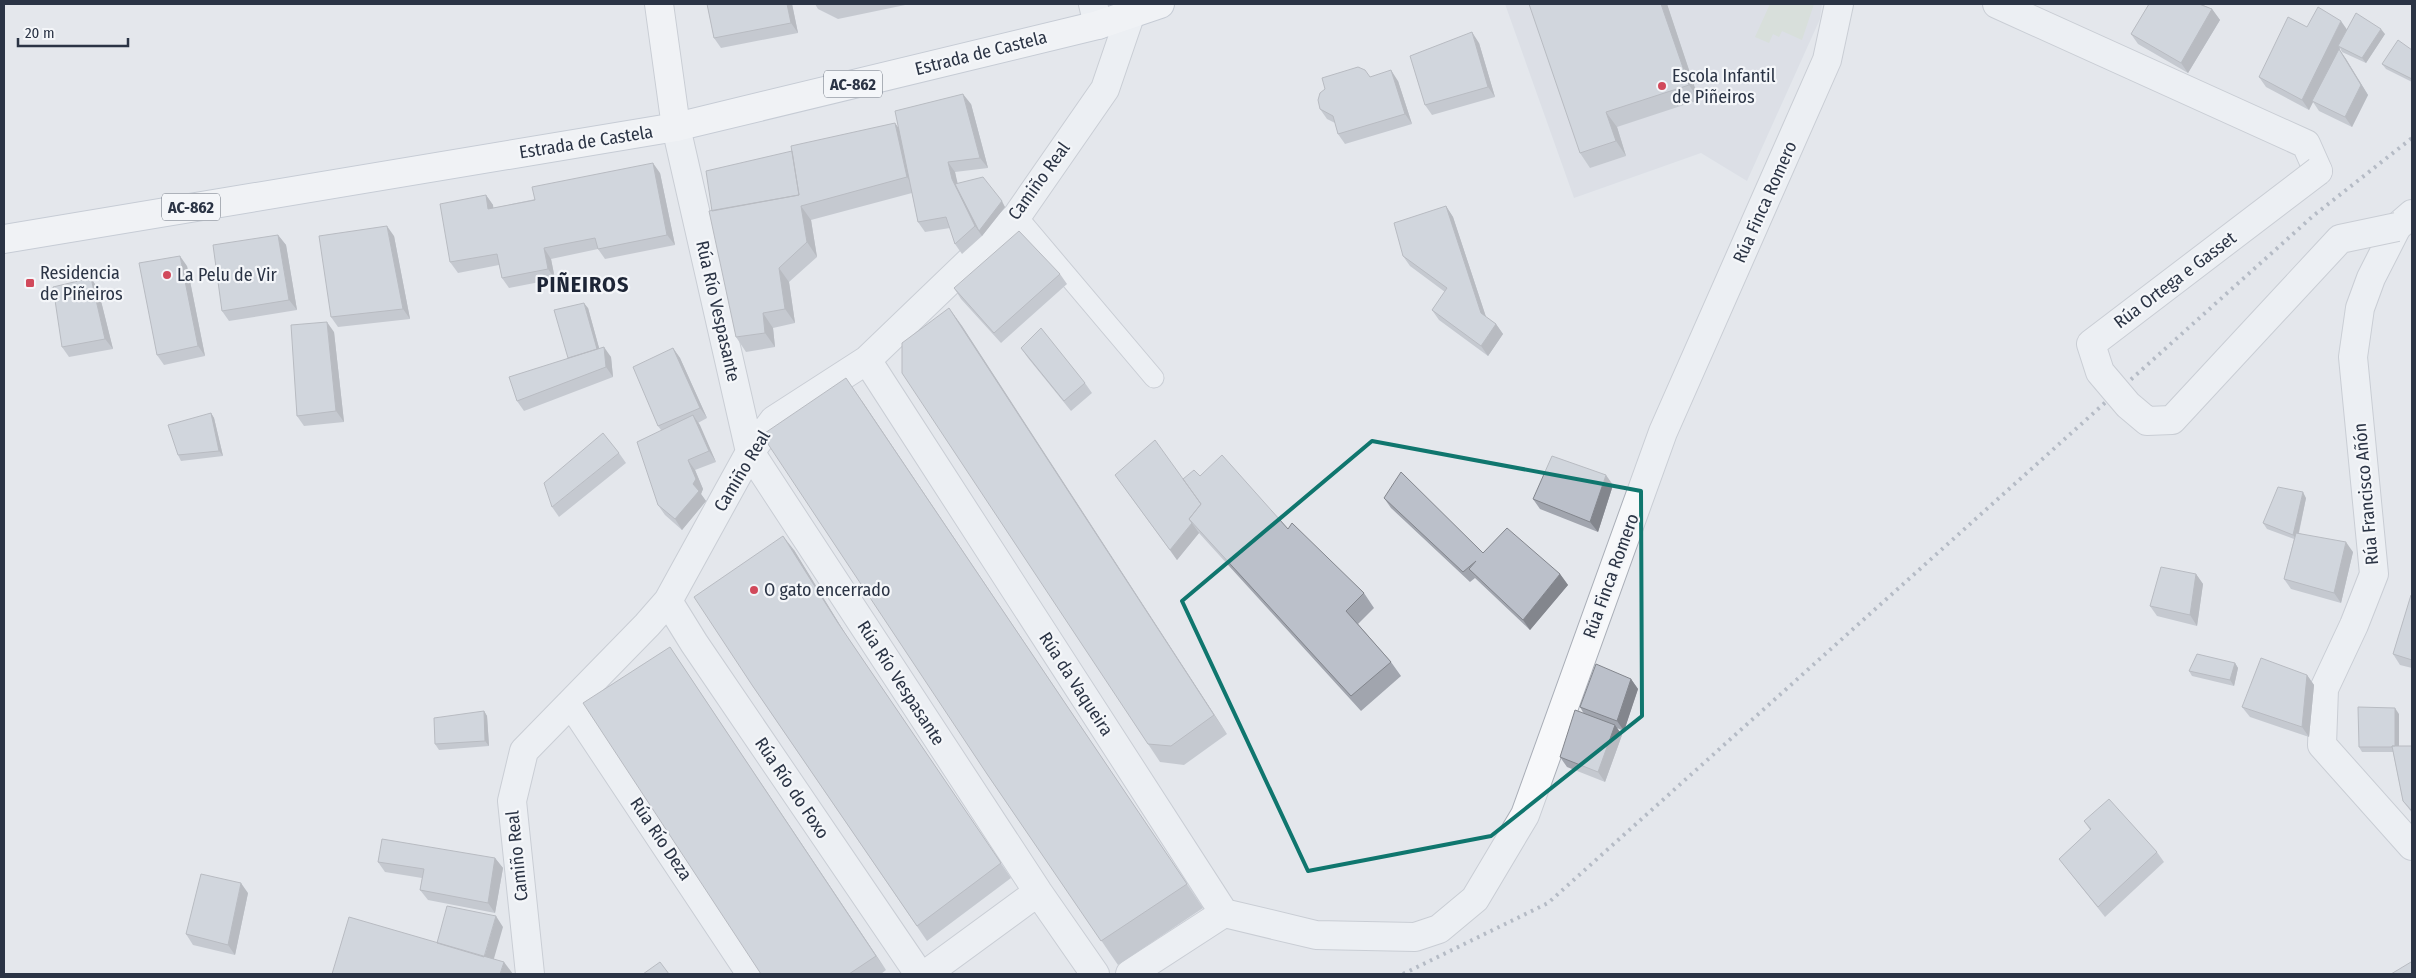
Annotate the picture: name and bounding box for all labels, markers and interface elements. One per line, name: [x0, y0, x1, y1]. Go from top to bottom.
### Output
scale bar: [18, 15, 128, 47]
text: 20 m: [25, 24, 55, 42]
street label: Estrada de Castela: [913, 26, 1049, 80]
place label: Escola Infantil de Piñeiros: [1672, 65, 1776, 108]
road number: AC-862: [824, 70, 882, 98]
marker: Escola Infantil de Piñeiros: [1656, 80, 1668, 92]
street label: Estrada de Castela: [517, 121, 655, 163]
street label: Camiño Real: [1003, 138, 1075, 224]
street label: Rúa Finca Romero: [1728, 138, 1802, 266]
road number: AC-862: [162, 193, 220, 220]
street label: Rúa Ortega e Gasset: [2109, 227, 2241, 333]
street label: Rúa Río Vespasante: [691, 238, 745, 384]
place label: Residencia de Piñeiros: [40, 262, 123, 305]
place label: La Pelu de Vir: [177, 264, 278, 286]
marker: La Pelu de Vir: [161, 269, 173, 281]
district label: PIÑEIROS: [537, 271, 629, 298]
marker: Residencia de Piñeiros: [24, 277, 36, 289]
street label: Rúa Francisco Añón: [2349, 422, 2383, 566]
street label: Camiño Real: [709, 426, 775, 516]
street label: Rúa Finca Romero: [1578, 511, 1644, 641]
place label: O gato encerrado: [764, 579, 890, 601]
marker: O gato encerrado: [748, 584, 760, 596]
street label: Rúa Río Vespasante: [853, 617, 950, 750]
street label: Rúa da Vaqueira: [1034, 628, 1118, 740]
street label: Rúa Río do Foxo: [750, 733, 834, 843]
street label: Rúa Río Deza: [625, 793, 697, 885]
street label: Camiño Real: [501, 809, 533, 902]

